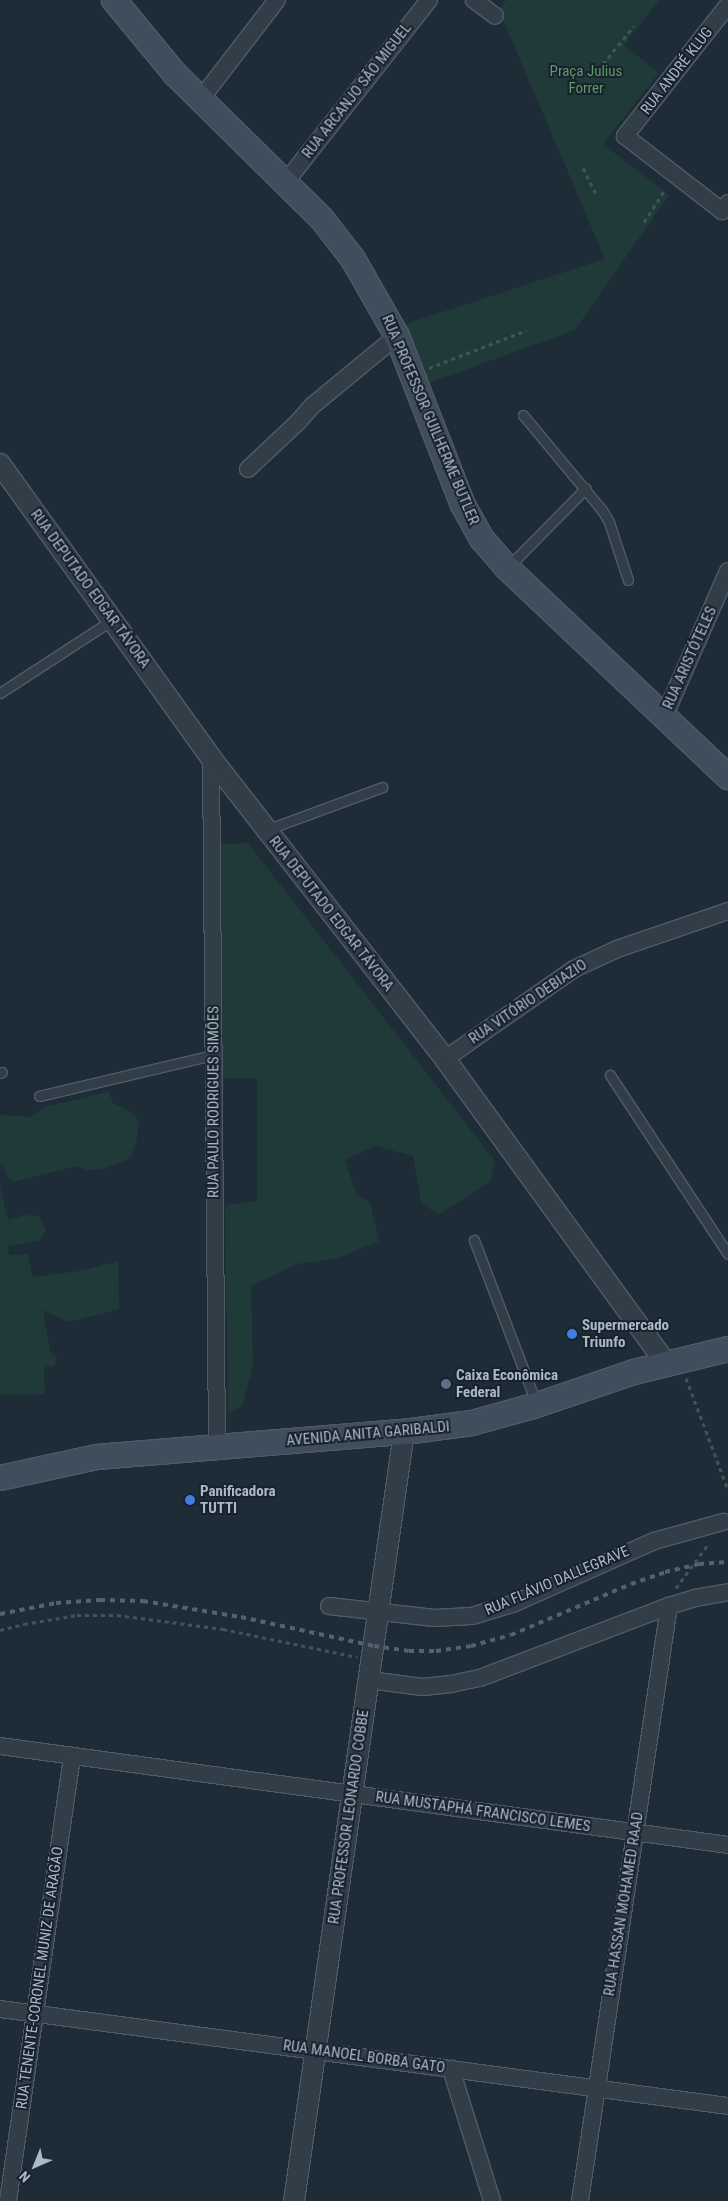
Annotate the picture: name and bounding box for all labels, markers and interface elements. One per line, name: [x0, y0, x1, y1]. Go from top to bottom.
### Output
street label: RUA ARCANJO SÃO MIGUEL: [299, 20, 415, 162]
street label: RUA ANDRÉ KLUG: [637, 24, 717, 118]
park label: Praça Julius Forrer: [550, 62, 622, 97]
street label: RUA PROFESSOR GUILHERME BUTLER: [377, 312, 483, 528]
street label: RUA DEPUTADO EDGAR TÁVORA: [26, 506, 154, 672]
street label: RUA ARISTÓTELES: [659, 604, 721, 712]
street label: RUA DEPUTADO EDGAR TÁVORA: [265, 833, 397, 995]
street label: RUA VITÓRIO DEBIAZIO: [466, 956, 590, 1048]
street label: RUA PAULO RODRIGUES SIMÕES: [205, 1006, 223, 1198]
place label: Supermercado Triunfo: [582, 1316, 669, 1351]
marker: Supermercado Triunfo: [566, 1328, 578, 1340]
place label: Caixa Econômica Federal: [456, 1366, 558, 1401]
marker: Caixa Econômica Federal: [440, 1378, 452, 1390]
street label: AVENIDA ANITA GARIBALDI: [286, 1418, 450, 1450]
place label: Panificadora TUTTI: [200, 1482, 276, 1517]
marker: Panificadora TUTTI: [184, 1494, 196, 1506]
street label: RUA FLÁVIO DALLEGRAVE: [482, 1542, 632, 1620]
street label: RUA PROFESSOR LEONARDO COBBE: [325, 1709, 373, 1925]
street label: RUA MUSTAPHÁ FRANCISCO LEMES: [374, 1788, 592, 1836]
street label: RUA HASSAN MOHAMED RAAD: [601, 1811, 647, 1997]
street label: RUA TENENTE-CORONEL MUNIZ DE ARAGÃO: [13, 1845, 67, 2111]
street label: RUA MANOEL BORBA GATO: [282, 2037, 446, 2077]
north arrow: [10, 2141, 60, 2191]
text: N: [16, 2168, 33, 2186]

